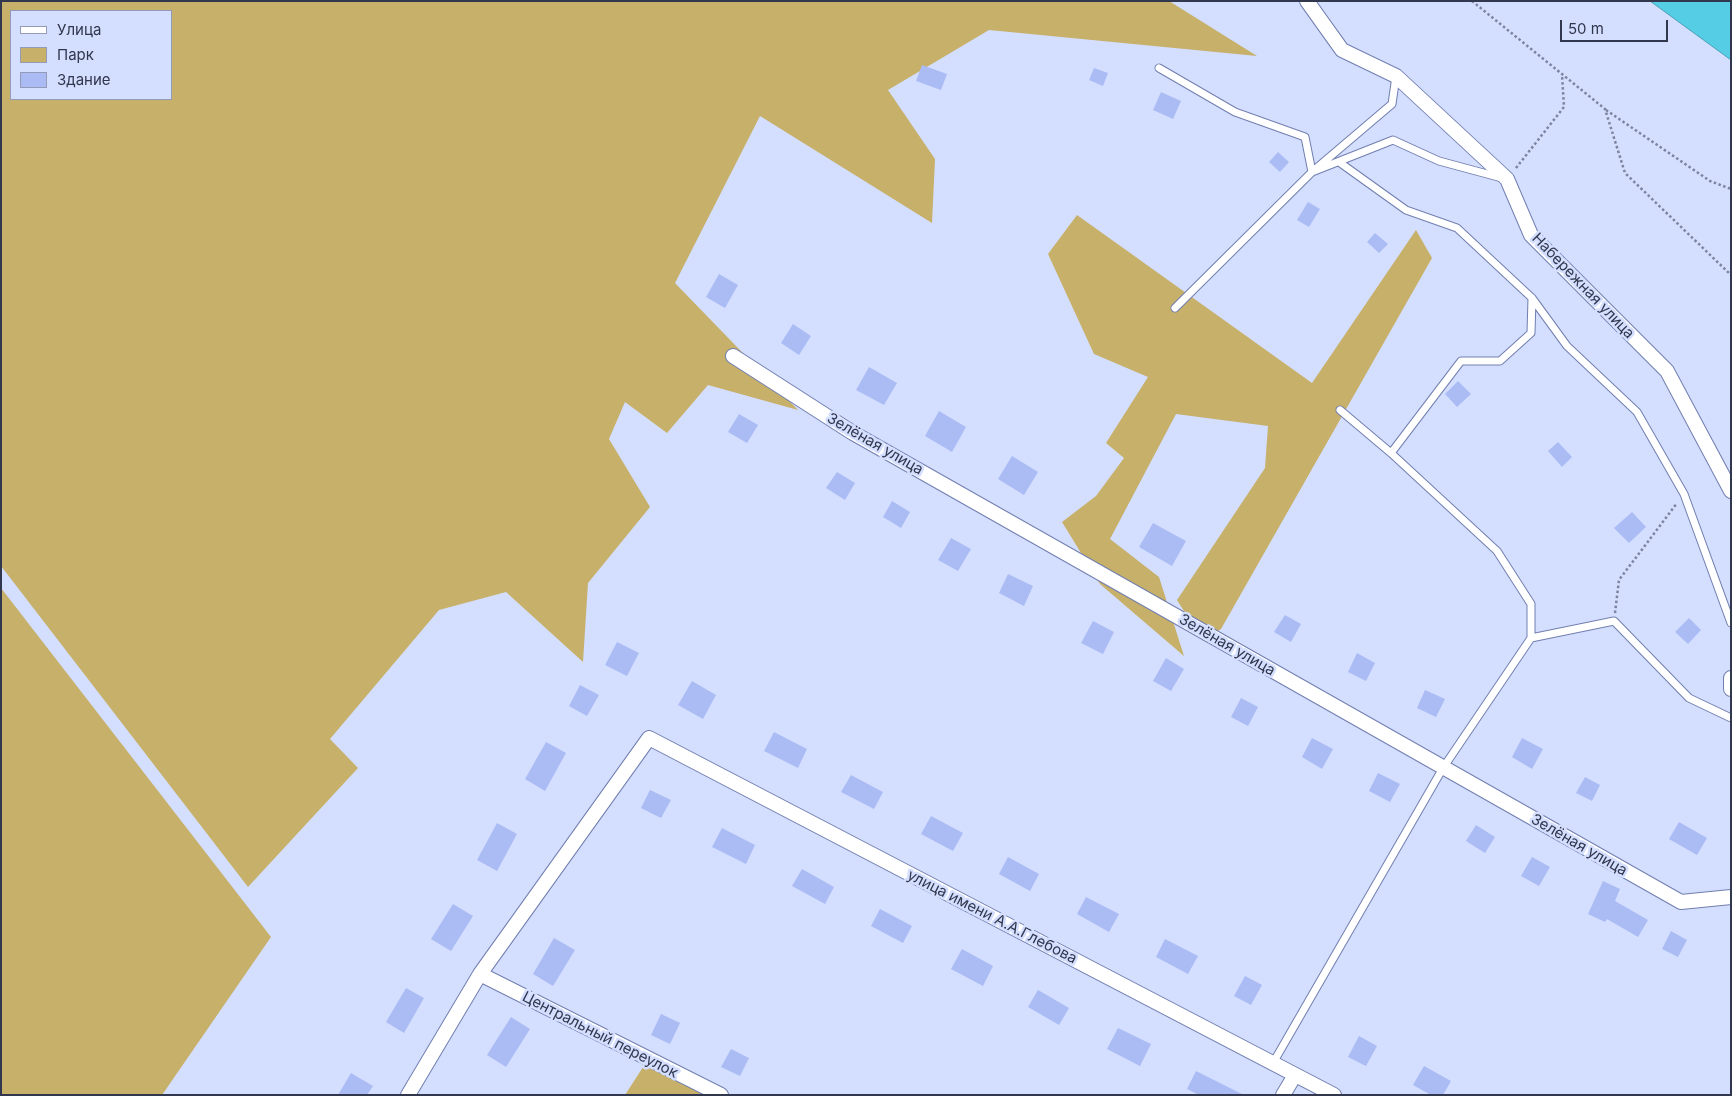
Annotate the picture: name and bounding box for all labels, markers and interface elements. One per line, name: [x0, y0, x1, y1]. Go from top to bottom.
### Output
legend: [10, 10, 172, 100]
scale bar: [1562, 10, 1670, 42]
text: 50 m: [1568, 19, 1604, 38]
text: Улица: [57, 20, 101, 39]
text: Парк: [57, 45, 94, 64]
text: Здание: [57, 70, 111, 89]
street label: Набережная улица: [1528, 230, 1638, 342]
street label: Зелёная улица: [824, 409, 926, 479]
street label: Зелёная улица: [1176, 610, 1278, 680]
street label: Зелёная улица: [1528, 810, 1630, 880]
street label: улица имени А.А.Глебова: [904, 866, 1080, 968]
street label: Центральный переулок: [519, 988, 681, 1082]

